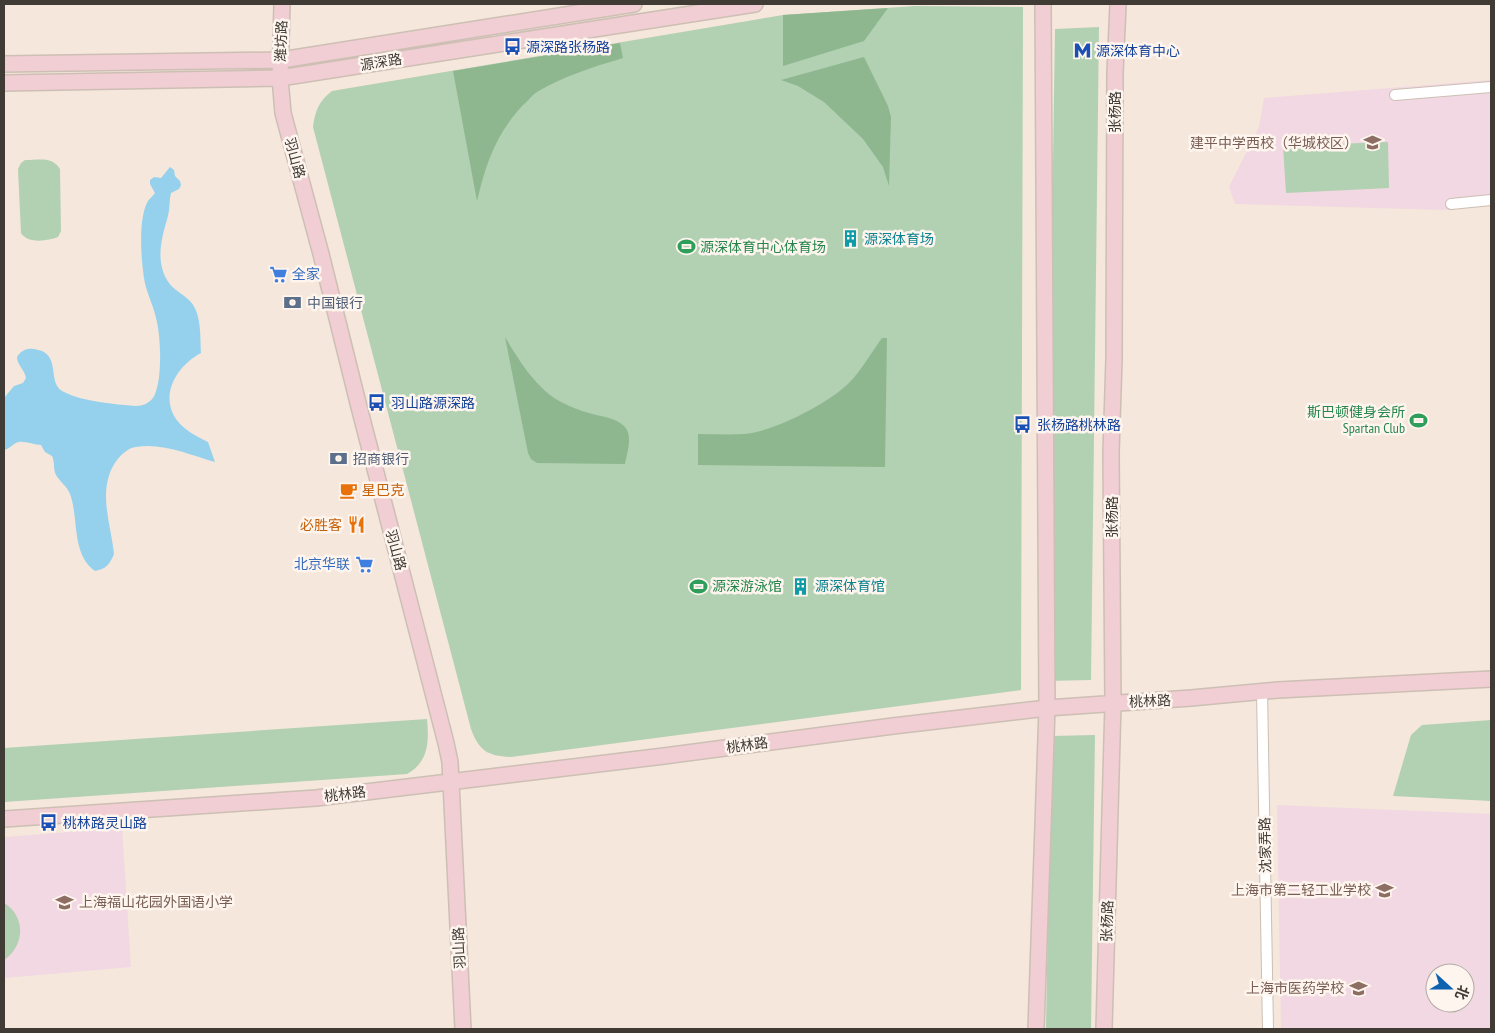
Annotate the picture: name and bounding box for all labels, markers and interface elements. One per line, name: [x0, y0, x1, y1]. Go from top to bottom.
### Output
street label: 潍坊路: [271, 20, 291, 62]
bus stop icon: 源深路张杨路: [502, 37, 522, 57]
place label: 源深路张杨路: [526, 38, 610, 56]
metro station icon: 源深体育中心: [1072, 41, 1092, 61]
place label: 源深体育中心: [1096, 42, 1180, 60]
street label: 源深路: [359, 50, 403, 74]
street label: 张杨路: [1106, 91, 1124, 133]
school or university icon: 建平中学西校（华城校区）: [1362, 133, 1382, 153]
place label: 建平中学西校（华城校区）: [1190, 134, 1358, 152]
street label: 羽山路: [281, 135, 309, 181]
building icon: 源深体育场: [840, 229, 860, 249]
place label: 源深体育场: [864, 230, 934, 248]
sports icon: 源深体育中心体育场: [676, 237, 696, 257]
place label: 源深体育中心体育场: [700, 238, 826, 256]
supermarket icon: 全家: [268, 264, 288, 284]
place label: 全家: [292, 265, 320, 283]
bank icon: 中国银行: [283, 293, 303, 313]
place label: 中国银行: [307, 294, 363, 312]
bus stop icon: 羽山路源深路: [367, 393, 387, 413]
place label: 羽山路源深路: [391, 394, 475, 412]
place label: 斯巴顿健身会所 Spartan Club: [1307, 403, 1405, 437]
sports icon: 斯巴顿健身会所 Spartan Club: [1409, 410, 1429, 430]
bus stop icon: 张杨路桃林路: [1013, 415, 1033, 435]
place label: 张杨路桃林路: [1037, 416, 1121, 434]
bank icon: 招商银行: [329, 449, 349, 469]
place label: 招商银行: [353, 450, 409, 468]
cafe icon: 星巴克: [338, 480, 358, 500]
place label: 星巴克: [362, 481, 404, 499]
street label: 张杨路: [1103, 496, 1121, 538]
restaurant icon: 必胜客: [346, 515, 366, 535]
place label: 必胜客: [300, 516, 342, 534]
street label: 羽山路: [382, 527, 410, 573]
supermarket icon: 北京华联: [354, 554, 374, 574]
place label: 北京华联: [294, 555, 350, 573]
sports icon: 源深游泳馆: [688, 576, 708, 596]
building icon: 源深体育馆: [791, 576, 811, 596]
place label: 源深游泳馆: [712, 577, 782, 595]
place label: 源深体育馆: [815, 577, 885, 595]
street label: 桃林路: [1129, 691, 1171, 711]
street label: 桃林路: [725, 733, 769, 757]
street label: 桃林路: [323, 783, 367, 805]
bus stop icon: 桃林路灵山路: [39, 813, 59, 833]
place label: 桃林路灵山路: [63, 814, 147, 832]
street label: 沈家弄路: [1256, 817, 1274, 873]
school or university icon: 上海市第二轻工业学校: [1375, 880, 1395, 900]
place label: 上海市第二轻工业学校: [1231, 881, 1371, 899]
school or university icon: 上海福山花园外国语小学: [55, 892, 75, 912]
place label: 上海福山花园外国语小学: [79, 893, 233, 911]
street label: 张杨路: [1097, 900, 1117, 942]
street label: 羽山路: [449, 927, 469, 969]
north arrow: [1425, 963, 1475, 1013]
school or university icon: 上海市医药学校: [1348, 978, 1368, 998]
place label: 上海市医药学校: [1246, 979, 1344, 997]
text: 北: [1451, 983, 1473, 1002]

